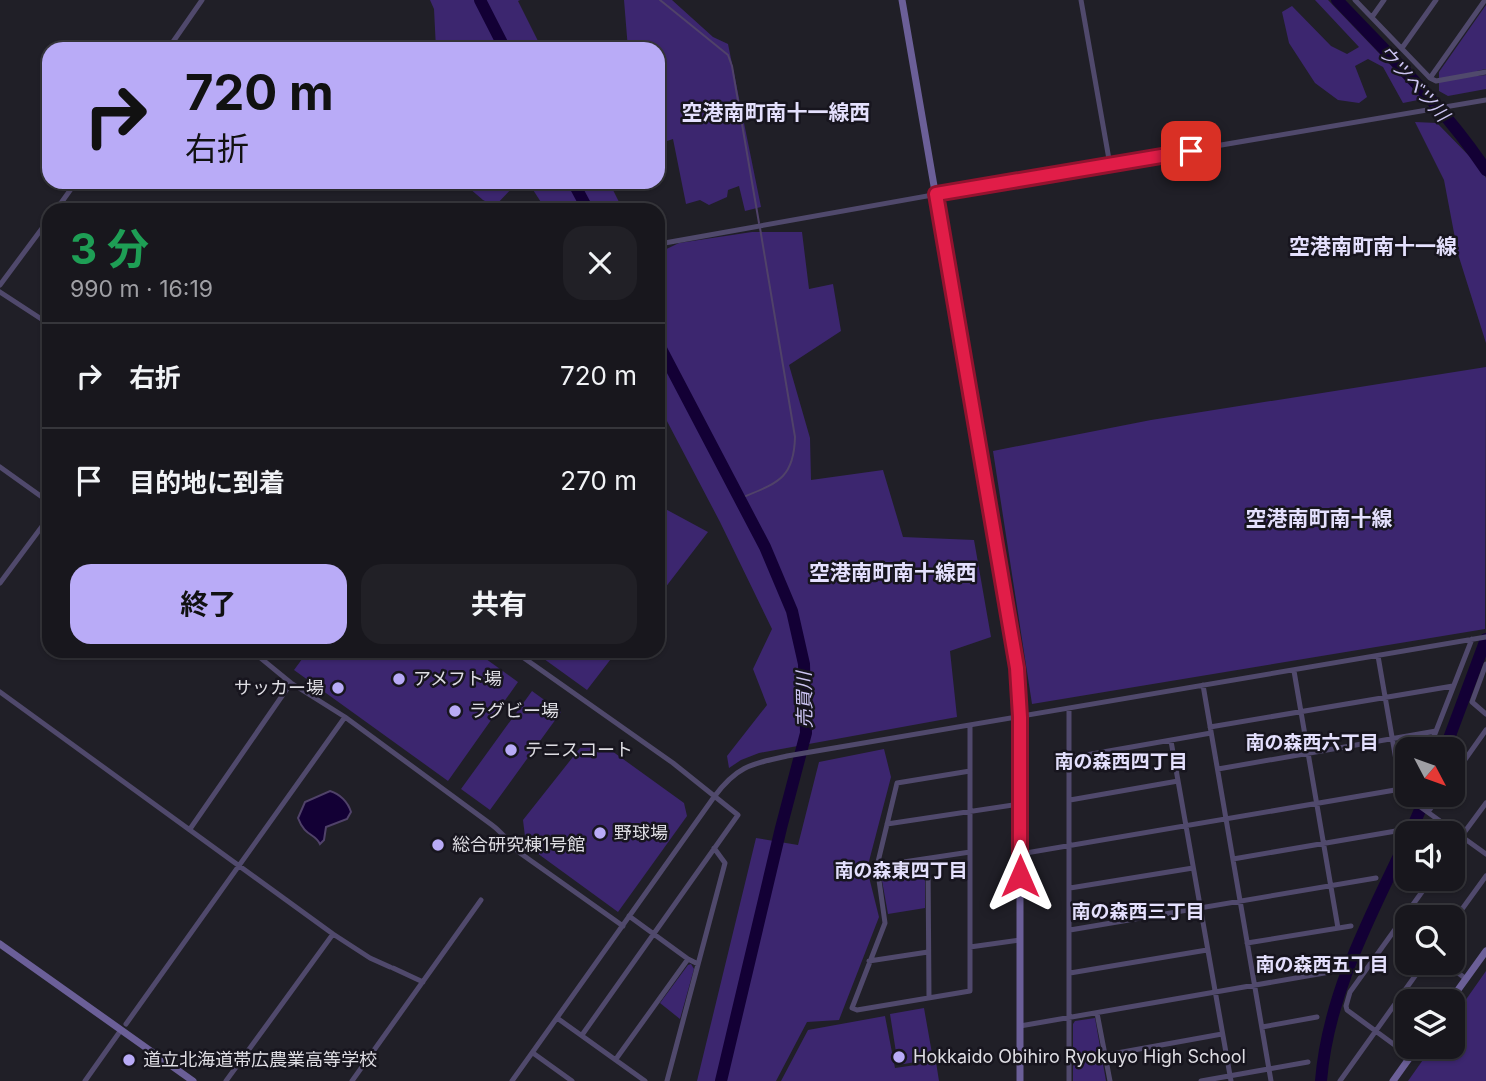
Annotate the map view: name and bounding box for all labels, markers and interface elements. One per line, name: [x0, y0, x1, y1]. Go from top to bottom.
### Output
water label: ウツベツ川: [1373, 40, 1455, 128]
text: 720 m: [185, 63, 334, 122]
icon: right: [70, 70, 161, 161]
district label: 空港南町南十一線西: [682, 100, 871, 125]
pin: [1161, 121, 1221, 181]
text: 右折: [185, 129, 249, 168]
icon: arrive: [1172, 132, 1210, 170]
text: 3 分: [70, 223, 149, 274]
button: close: [563, 226, 637, 300]
district label: 空港南町南十一線: [1289, 234, 1457, 259]
text: 990 m · 16:19: [70, 275, 213, 303]
icon: right: [70, 357, 108, 395]
text: 720 m: [560, 360, 637, 391]
text: 右折: [129, 362, 181, 393]
icon: arrive: [70, 462, 108, 500]
text: 270 m: [560, 465, 637, 496]
text: 目的地に到着: [129, 467, 285, 498]
district label: 空港南町南十線: [1246, 506, 1393, 531]
district label: 空港南町南十線西: [809, 560, 977, 585]
button: 終了: [70, 564, 347, 644]
button: 共有: [361, 564, 637, 644]
place label: アメフト場: [413, 668, 502, 689]
water label: 売買川: [792, 669, 816, 729]
marker: アメフト場: [391, 671, 407, 687]
place label: サッカー場: [234, 677, 324, 698]
marker: サッカー場: [330, 680, 346, 696]
place label: ラグビー場: [469, 700, 559, 721]
marker: ラグビー場: [447, 703, 463, 719]
district label: 南の森西六丁目: [1245, 731, 1379, 754]
north arrow: [1395, 737, 1465, 807]
map controls: [1395, 737, 1465, 1059]
place label: テニスコート: [525, 739, 633, 760]
marker: テニスコート: [503, 742, 519, 758]
district label: 南の森西四丁目: [1054, 750, 1188, 773]
button: sound: [1395, 821, 1465, 891]
place label: 野球場: [614, 822, 668, 843]
marker: 野球場: [592, 825, 608, 841]
place label: 総合研究棟1号館: [452, 834, 585, 855]
marker: 総合研究棟1号館: [430, 837, 446, 853]
position arrow: [983, 839, 1057, 913]
district label: 南の森東四丁目: [834, 859, 968, 882]
district label: 南の森西三丁目: [1071, 900, 1205, 923]
button: search: [1395, 905, 1465, 975]
district label: 南の森西五丁目: [1255, 953, 1389, 976]
button: layers: [1395, 989, 1465, 1059]
place label: Hokkaido Obihiro Ryokuyo High School: [913, 1046, 1246, 1067]
place label: 道立北海道帯広農業高等学校: [143, 1049, 377, 1070]
marker: Hokkaido Obihiro Ryokuyo High School: [891, 1049, 907, 1065]
marker: 道立北海道帯広農業高等学校: [121, 1052, 137, 1068]

